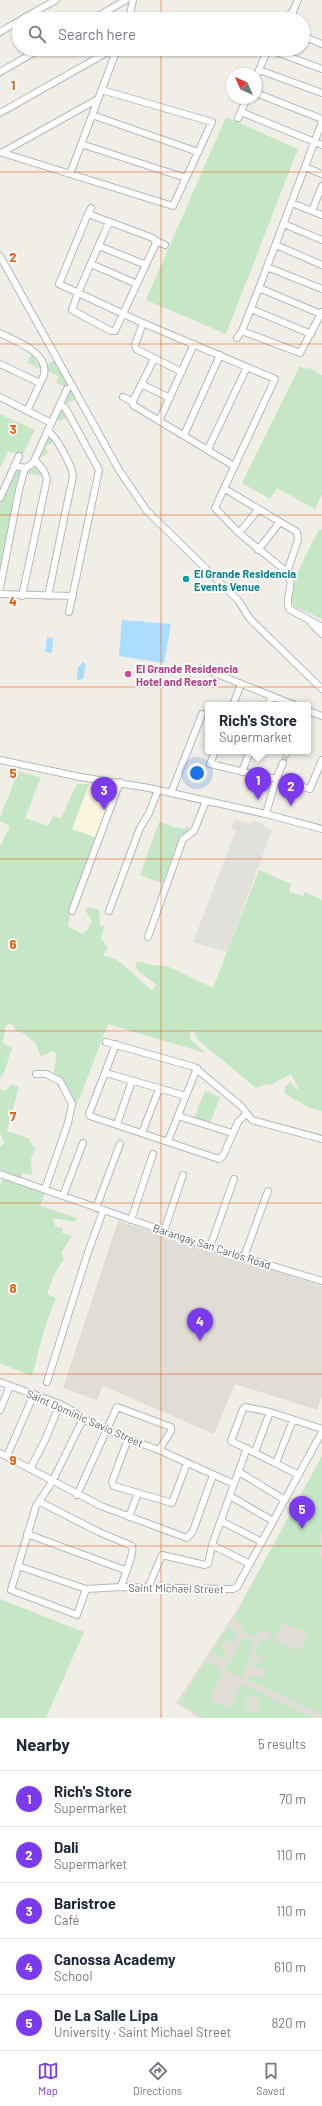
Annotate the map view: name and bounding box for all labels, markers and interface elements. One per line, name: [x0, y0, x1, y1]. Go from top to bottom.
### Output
search box: [12, 12, 310, 56]
icon: search: [26, 23, 48, 45]
text: Search here: [58, 25, 136, 43]
north arrow: [226, 68, 262, 104]
text: 1: [11, 77, 15, 93]
text: 2: [9, 249, 17, 265]
text: 3: [9, 421, 17, 437]
place label: El Grande Residencia Events Venue: [194, 567, 296, 593]
marker: El Grande Residencia Events Venue: [181, 574, 191, 584]
text: 4: [9, 593, 17, 609]
place label: El Grande Residencia Hotel and Resort: [136, 662, 238, 688]
marker: El Grande Residencia Hotel and Resort: [123, 669, 133, 679]
popup: [205, 702, 311, 754]
text: Rich's Store: [219, 711, 297, 729]
text: Supermarket: [219, 729, 292, 745]
your location: [187, 763, 207, 783]
text: 5: [9, 765, 17, 781]
pin: 1: [245, 767, 271, 800]
pin: 2: [278, 773, 304, 806]
pin: 3: [91, 777, 117, 810]
text: 6: [10, 936, 17, 952]
text: 7: [10, 1108, 17, 1124]
street label: Barangay San Carlos Road: [151, 1221, 273, 1271]
text: 8: [9, 1280, 17, 1296]
pin: 4: [187, 1308, 213, 1341]
street label: Saint Dominic Savio Street: [25, 1386, 145, 1450]
text: 9: [10, 1452, 17, 1468]
pin: 5: [289, 1496, 315, 1529]
street label: Saint Michael Street: [128, 1581, 224, 1595]
text: Nearby: [16, 1734, 70, 1754]
text: 5 results: [258, 1736, 306, 1752]
text: Rich's Store: [54, 1782, 132, 1800]
text: 1: [27, 1791, 31, 1807]
text: 70 m: [279, 1791, 306, 1807]
text: Supermarket: [54, 1800, 127, 1816]
text: Dali: [54, 1838, 79, 1856]
text: 2: [25, 1847, 33, 1863]
text: 110 m: [276, 1847, 306, 1863]
text: Supermarket: [54, 1856, 127, 1872]
text: Baristroe: [54, 1894, 116, 1912]
text: 3: [25, 1903, 33, 1919]
text: 110 m: [276, 1903, 306, 1919]
text: Café: [54, 1912, 79, 1928]
text: Canossa Academy: [54, 1950, 176, 1968]
text: 4: [25, 1959, 33, 1975]
text: 610 m: [274, 1959, 306, 1975]
text: School: [54, 1968, 92, 1984]
text: De La Salle Lipa: [54, 2006, 158, 2024]
text: 5: [25, 2015, 33, 2031]
text: 820 m: [272, 2015, 306, 2031]
text: University · Saint Michael Street: [54, 2024, 231, 2040]
tab: Map: [37, 2060, 59, 2097]
tab: Directions: [133, 2060, 182, 2097]
tab: Saved: [256, 2060, 285, 2097]

